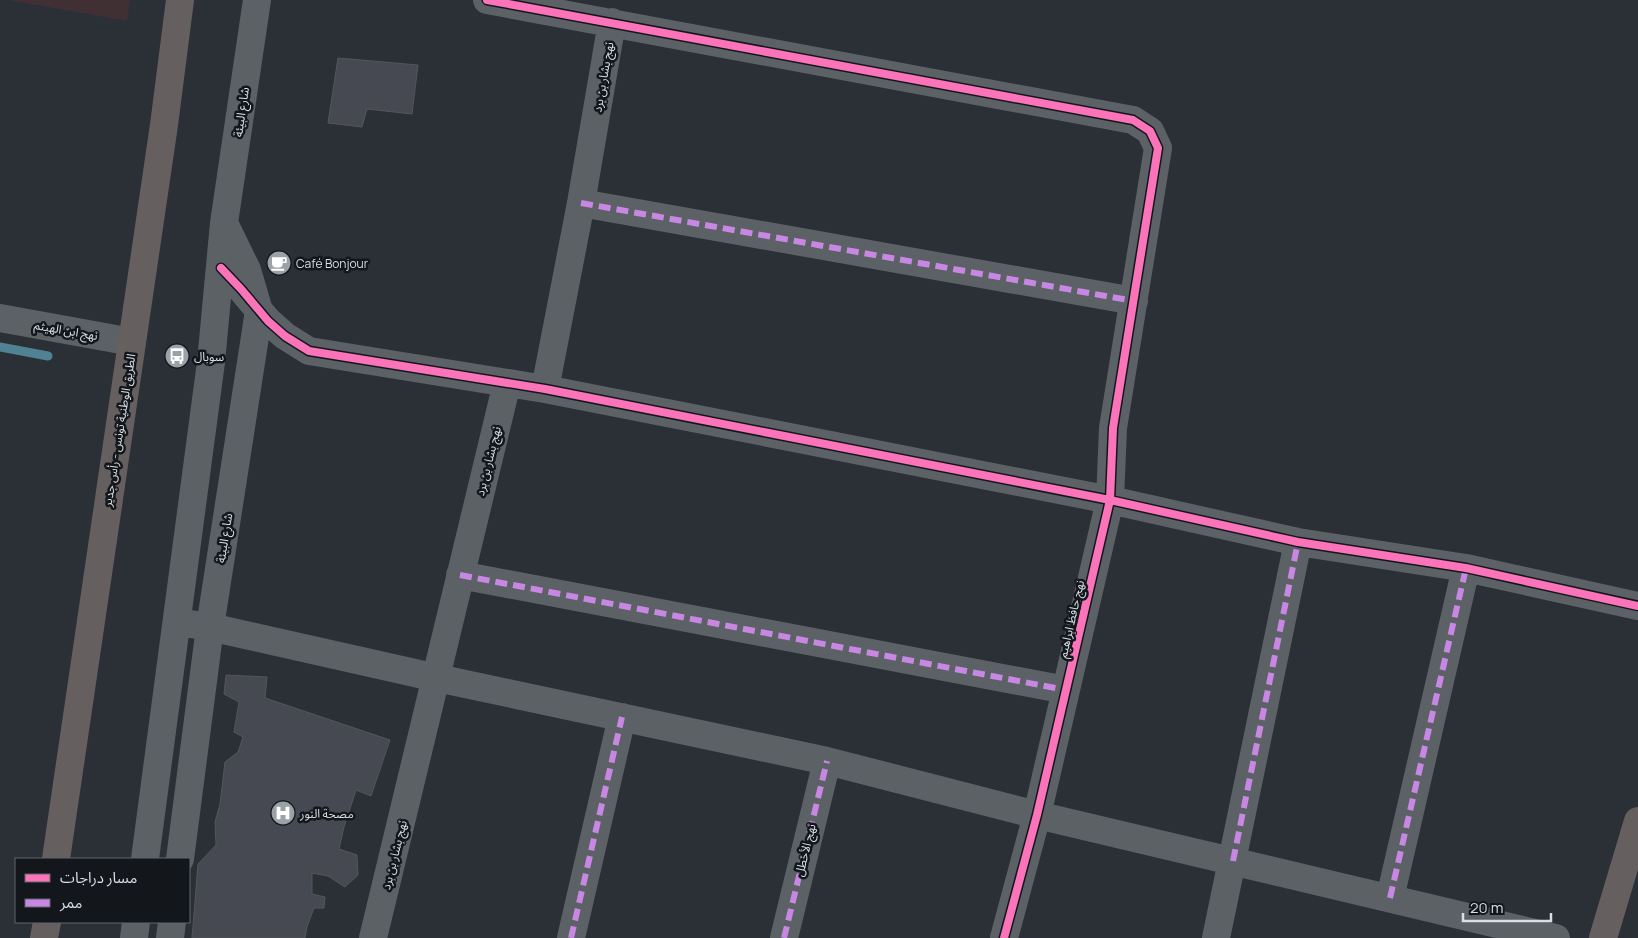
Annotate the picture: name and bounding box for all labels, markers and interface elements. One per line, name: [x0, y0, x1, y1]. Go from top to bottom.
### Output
street label: نهج بشار بن برد: [588, 41, 619, 114]
street label: شارع البيئة: [229, 86, 254, 138]
cafe icon: Café Bonjour: [266, 250, 292, 276]
place label: Café Bonjour: [296, 255, 369, 272]
street label: نهج ابن الهيثم: [33, 316, 99, 345]
bus stop icon: سوبال: [164, 343, 190, 369]
place label: سوبال: [194, 348, 224, 365]
street label: الطريق الوطنية تونس - رأس جدير: [98, 352, 139, 509]
street label: نهج بشار بن برد: [471, 425, 506, 498]
street label: شارع البيئة: [212, 512, 237, 564]
street label: نهج حافظ ابراهيم: [1054, 578, 1089, 660]
hospital icon: مصحة النور: [270, 800, 296, 826]
place label: مصحة النور: [299, 805, 354, 822]
street label: نهج بشار بن برد: [377, 819, 412, 892]
street label: نهج الأخطل: [790, 822, 821, 878]
legend: [15, 858, 190, 923]
text: مسار دراجات: [60, 867, 137, 888]
scale bar: [1463, 890, 1550, 922]
text: ممر: [59, 892, 83, 913]
text: 20 m: [1470, 897, 1503, 918]

